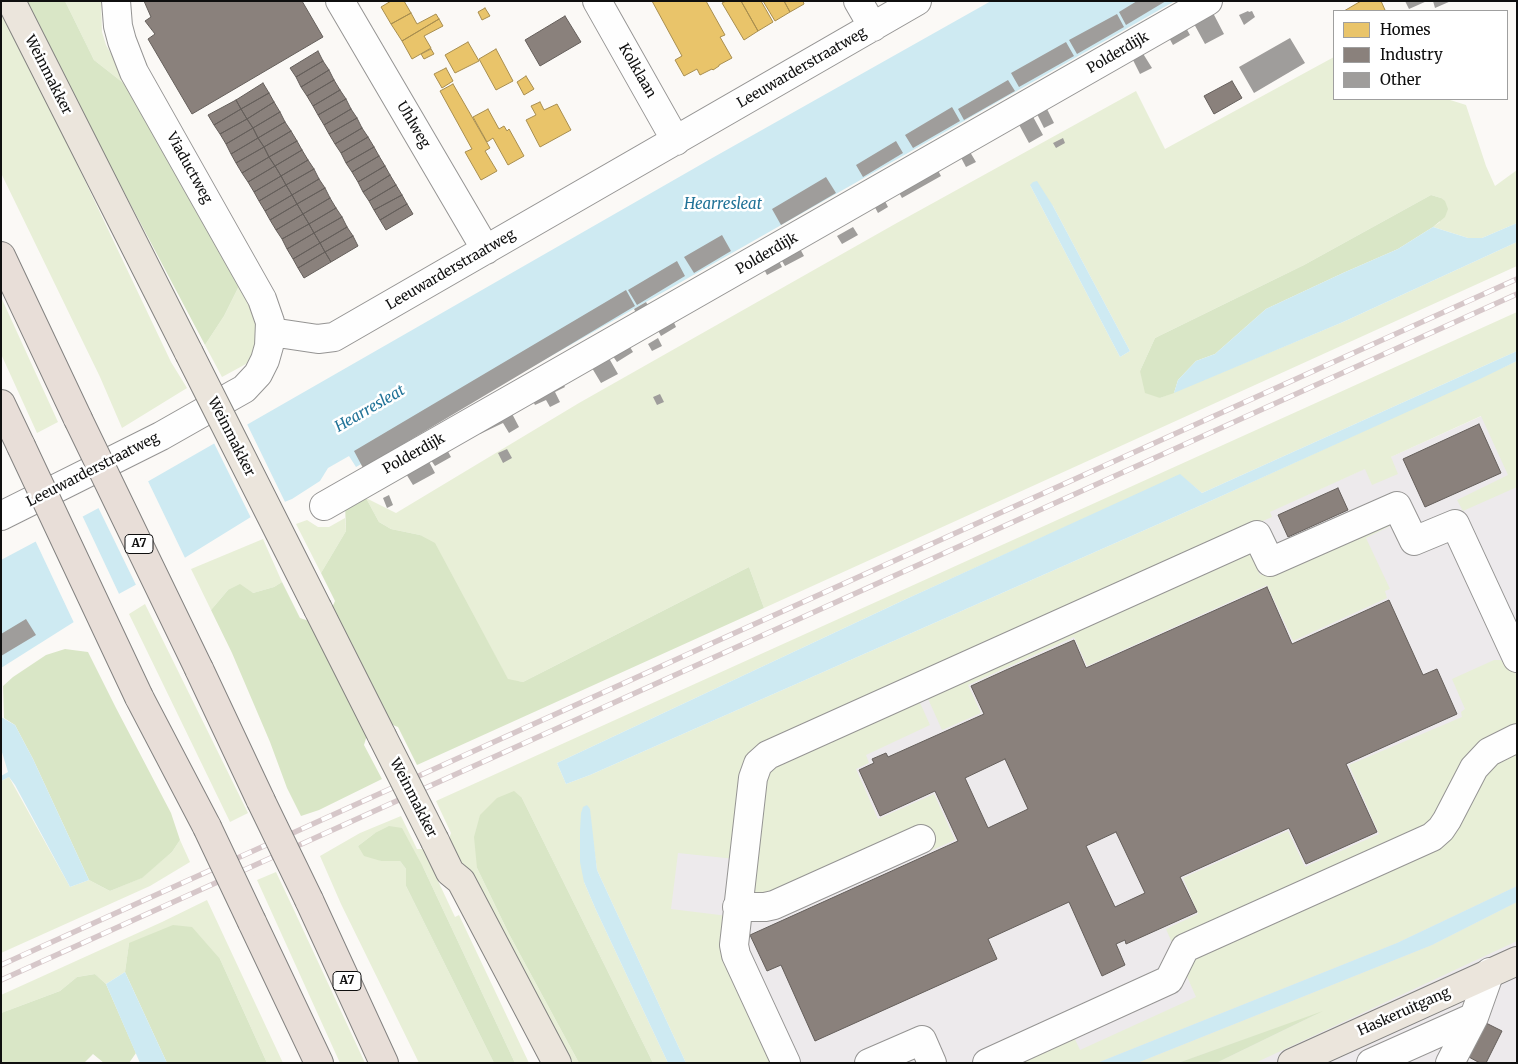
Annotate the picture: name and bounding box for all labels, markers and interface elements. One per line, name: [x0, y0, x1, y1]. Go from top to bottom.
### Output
legend: [1333, 10, 1508, 100]
text: Homes: [1380, 20, 1431, 39]
street label: Leeuwarderstraatweg: [734, 24, 870, 112]
street label: Polderdijk: [1084, 29, 1152, 77]
street label: Weinmakker: [21, 33, 75, 117]
street label: Kolklaan: [615, 41, 659, 101]
text: Industry: [1380, 45, 1443, 64]
text: Other: [1380, 70, 1421, 89]
street label: Uhlweg: [393, 99, 433, 151]
street label: Viaductweg: [163, 129, 215, 207]
water label: Hearresleat: [684, 196, 762, 214]
street label: Leeuwarderstraatweg: [383, 226, 519, 314]
street label: Polderdijk: [733, 230, 801, 278]
water label: Hearresleat: [332, 382, 408, 436]
street label: Weinmakker: [204, 395, 258, 479]
street label: Leeuwarderstraatweg: [24, 429, 162, 511]
street label: Polderdijk: [380, 430, 448, 478]
road number: A7: [125, 534, 153, 554]
street label: Weinmakker: [386, 756, 440, 840]
road number: A7: [333, 971, 361, 990]
street label: Haskeruitgang: [1355, 984, 1453, 1040]

